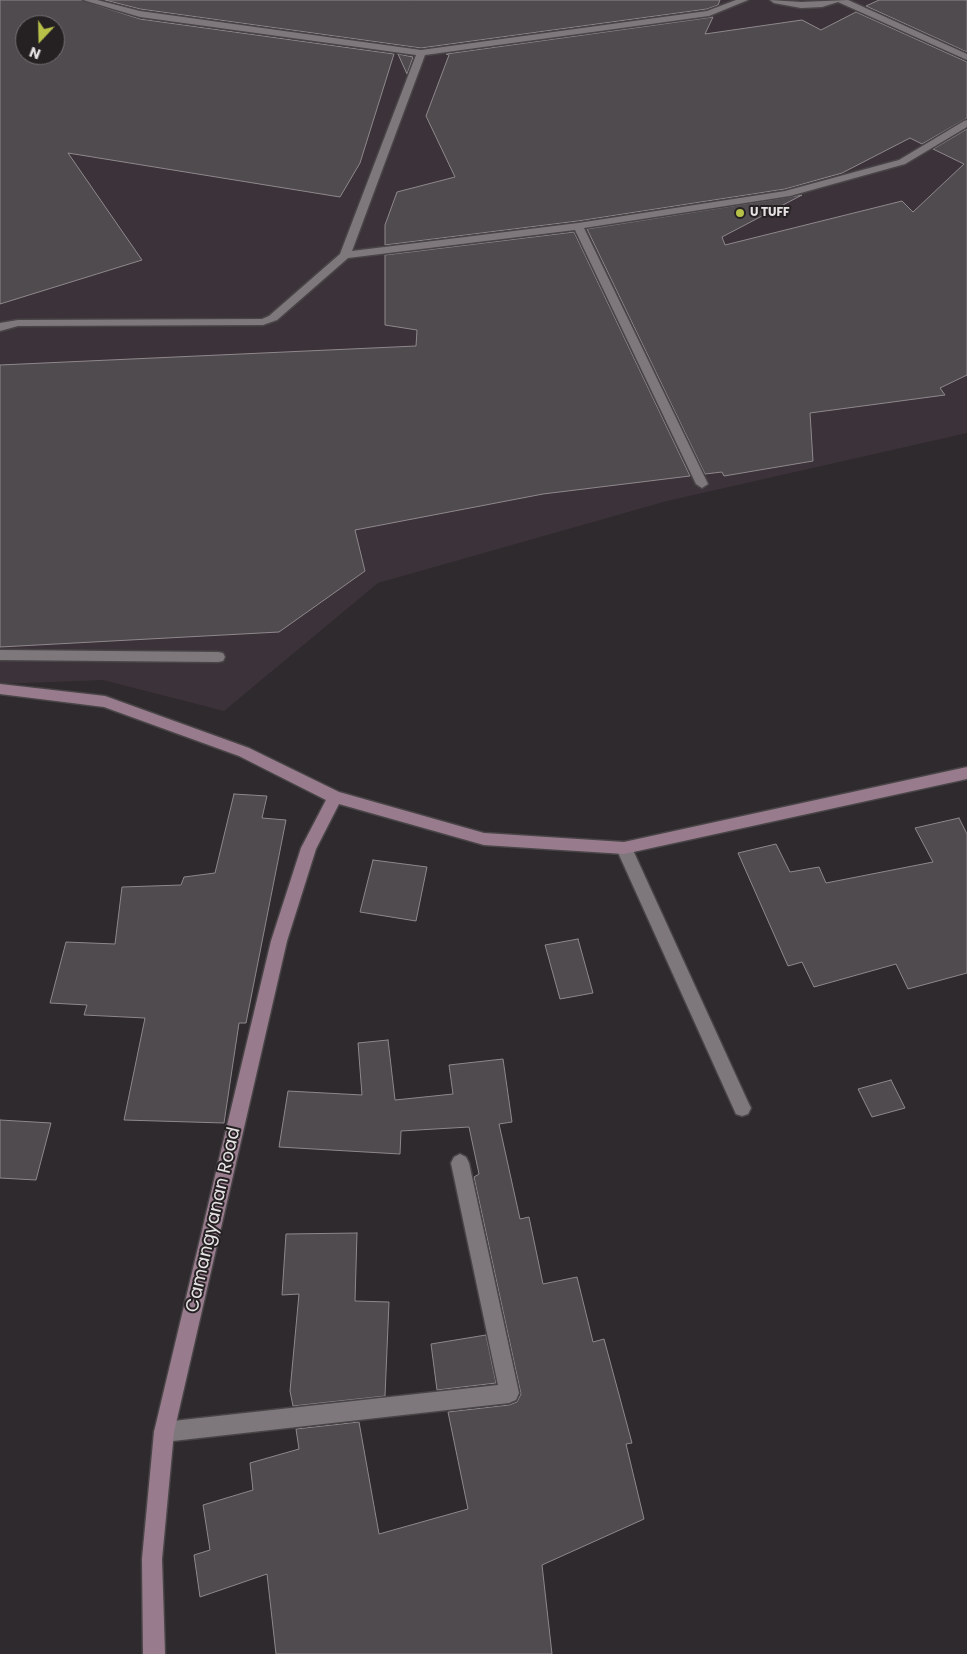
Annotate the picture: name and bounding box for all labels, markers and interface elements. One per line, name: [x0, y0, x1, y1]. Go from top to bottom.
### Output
north arrow: [15, 15, 65, 65]
text: N: [26, 42, 43, 64]
place label: U TUFF: [750, 206, 790, 220]
marker: U TUFF: [734, 207, 746, 219]
street label: Camangyanan Road: [182, 1125, 246, 1315]

